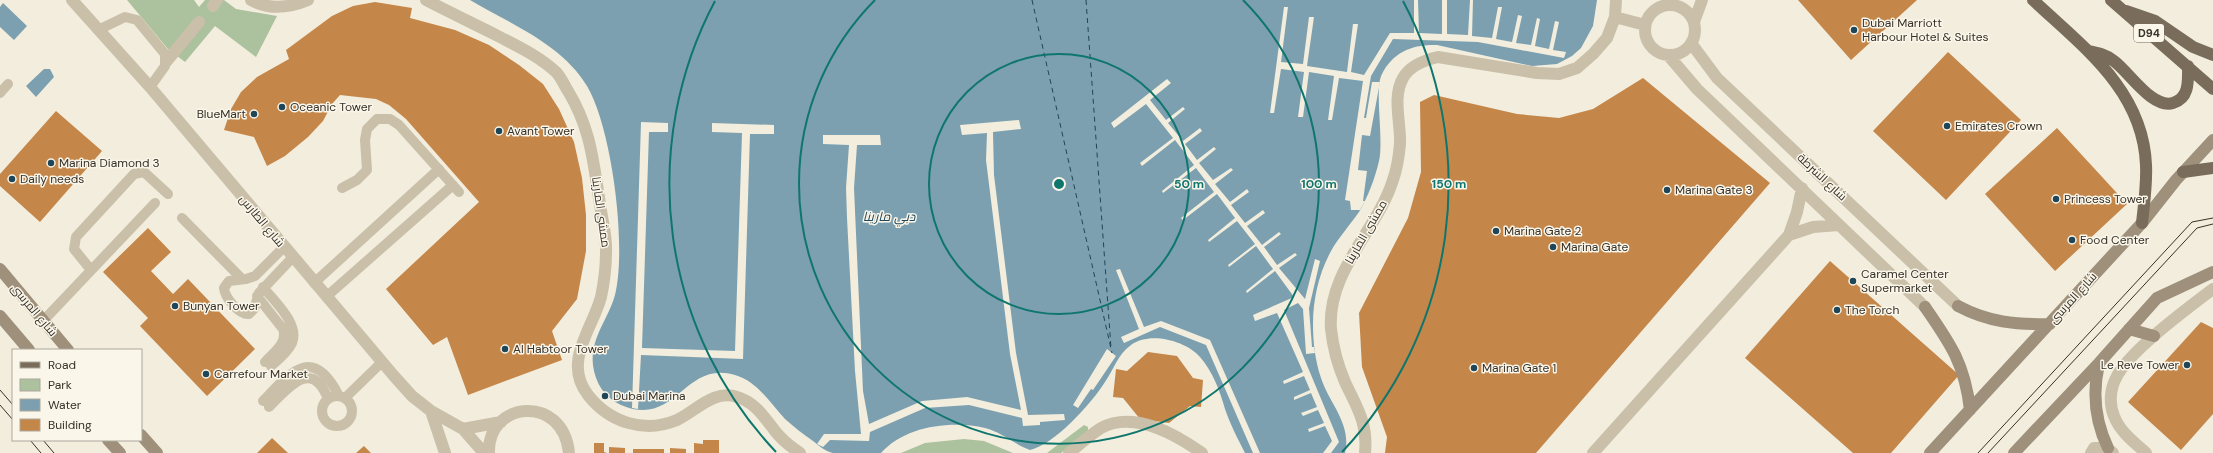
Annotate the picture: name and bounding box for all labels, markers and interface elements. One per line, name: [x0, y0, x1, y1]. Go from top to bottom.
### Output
place label: Dubai Marriott Harbour Hotel & Suites: [1862, 15, 1989, 45]
road number: D94: [2134, 24, 2164, 42]
marker: Dubai Marriott Harbour Hotel & Suites: [1849, 25, 1859, 35]
place label: Oceanic Tower: [290, 99, 373, 115]
marker: Oceanic Tower: [277, 102, 287, 112]
place label: BlueMart: [197, 106, 246, 122]
marker: BlueMart: [249, 109, 259, 119]
place label: Emirates Crown: [1955, 118, 2043, 134]
marker: Emirates Crown: [1942, 121, 1952, 131]
place label: Avant Tower: [507, 123, 575, 139]
marker: Avant Tower: [494, 126, 504, 136]
street label: شارع الشرطة: [1794, 150, 1850, 204]
place label: Marina Diamond 3: [59, 155, 160, 171]
marker: Marina Diamond 3: [46, 158, 56, 168]
place label: Daily needs: [20, 171, 84, 187]
marker: Daily needs: [7, 174, 17, 184]
street label: ممشى المارينا: [588, 176, 614, 248]
text: 50 m: [1174, 176, 1204, 192]
text: 100 m: [1301, 176, 1337, 192]
text: 150 m: [1432, 176, 1466, 192]
centre of rings: [1052, 177, 1066, 191]
place label: Marina Gate 3: [1675, 182, 1753, 198]
marker: Marina Gate 3: [1662, 185, 1672, 195]
place label: Princess Tower: [2064, 191, 2147, 207]
street label: شارع الطارس: [236, 192, 288, 250]
marker: Princess Tower: [2051, 194, 2061, 204]
street label: ممشى المارينا: [1341, 197, 1391, 267]
water label: دبي مارينا: [863, 208, 916, 227]
place label: Marina Gate 2: [1504, 223, 1582, 239]
marker: Marina Gate 2: [1491, 226, 1501, 236]
place label: Food Center: [2080, 232, 2150, 248]
marker: Food Center: [2067, 235, 2077, 245]
place label: Marina Gate: [1561, 239, 1629, 255]
marker: Marina Gate: [1548, 242, 1558, 252]
place label: Caramel Center Supermarket: [1861, 266, 1949, 296]
street label: شارع المرسى: [2046, 269, 2100, 327]
marker: Caramel Center Supermarket: [1848, 276, 1858, 286]
street label: شارع المرسى: [7, 280, 61, 340]
place label: Bunyan Tower: [183, 298, 260, 314]
marker: Bunyan Tower: [170, 301, 180, 311]
place label: The Torch: [1845, 302, 1899, 318]
marker: The Torch: [1832, 305, 1842, 315]
place label: Al Habtoor Tower: [513, 341, 608, 357]
marker: Al Habtoor Tower: [500, 344, 510, 354]
legend: [12, 349, 142, 441]
text: Road: [48, 357, 76, 373]
place label: Le Reve Tower: [2101, 357, 2180, 373]
place label: Marina Gate 1: [1482, 360, 1556, 376]
marker: Le Reve Tower: [2182, 360, 2192, 370]
marker: Marina Gate 1: [1469, 363, 1479, 373]
place label: Carrefour Market: [214, 366, 308, 382]
marker: Carrefour Market: [201, 369, 211, 379]
text: Park: [48, 377, 72, 393]
place label: Dubai Marina: [613, 388, 686, 404]
marker: Dubai Marina: [600, 391, 610, 401]
text: Water: [48, 397, 82, 413]
text: Building: [48, 417, 92, 433]

